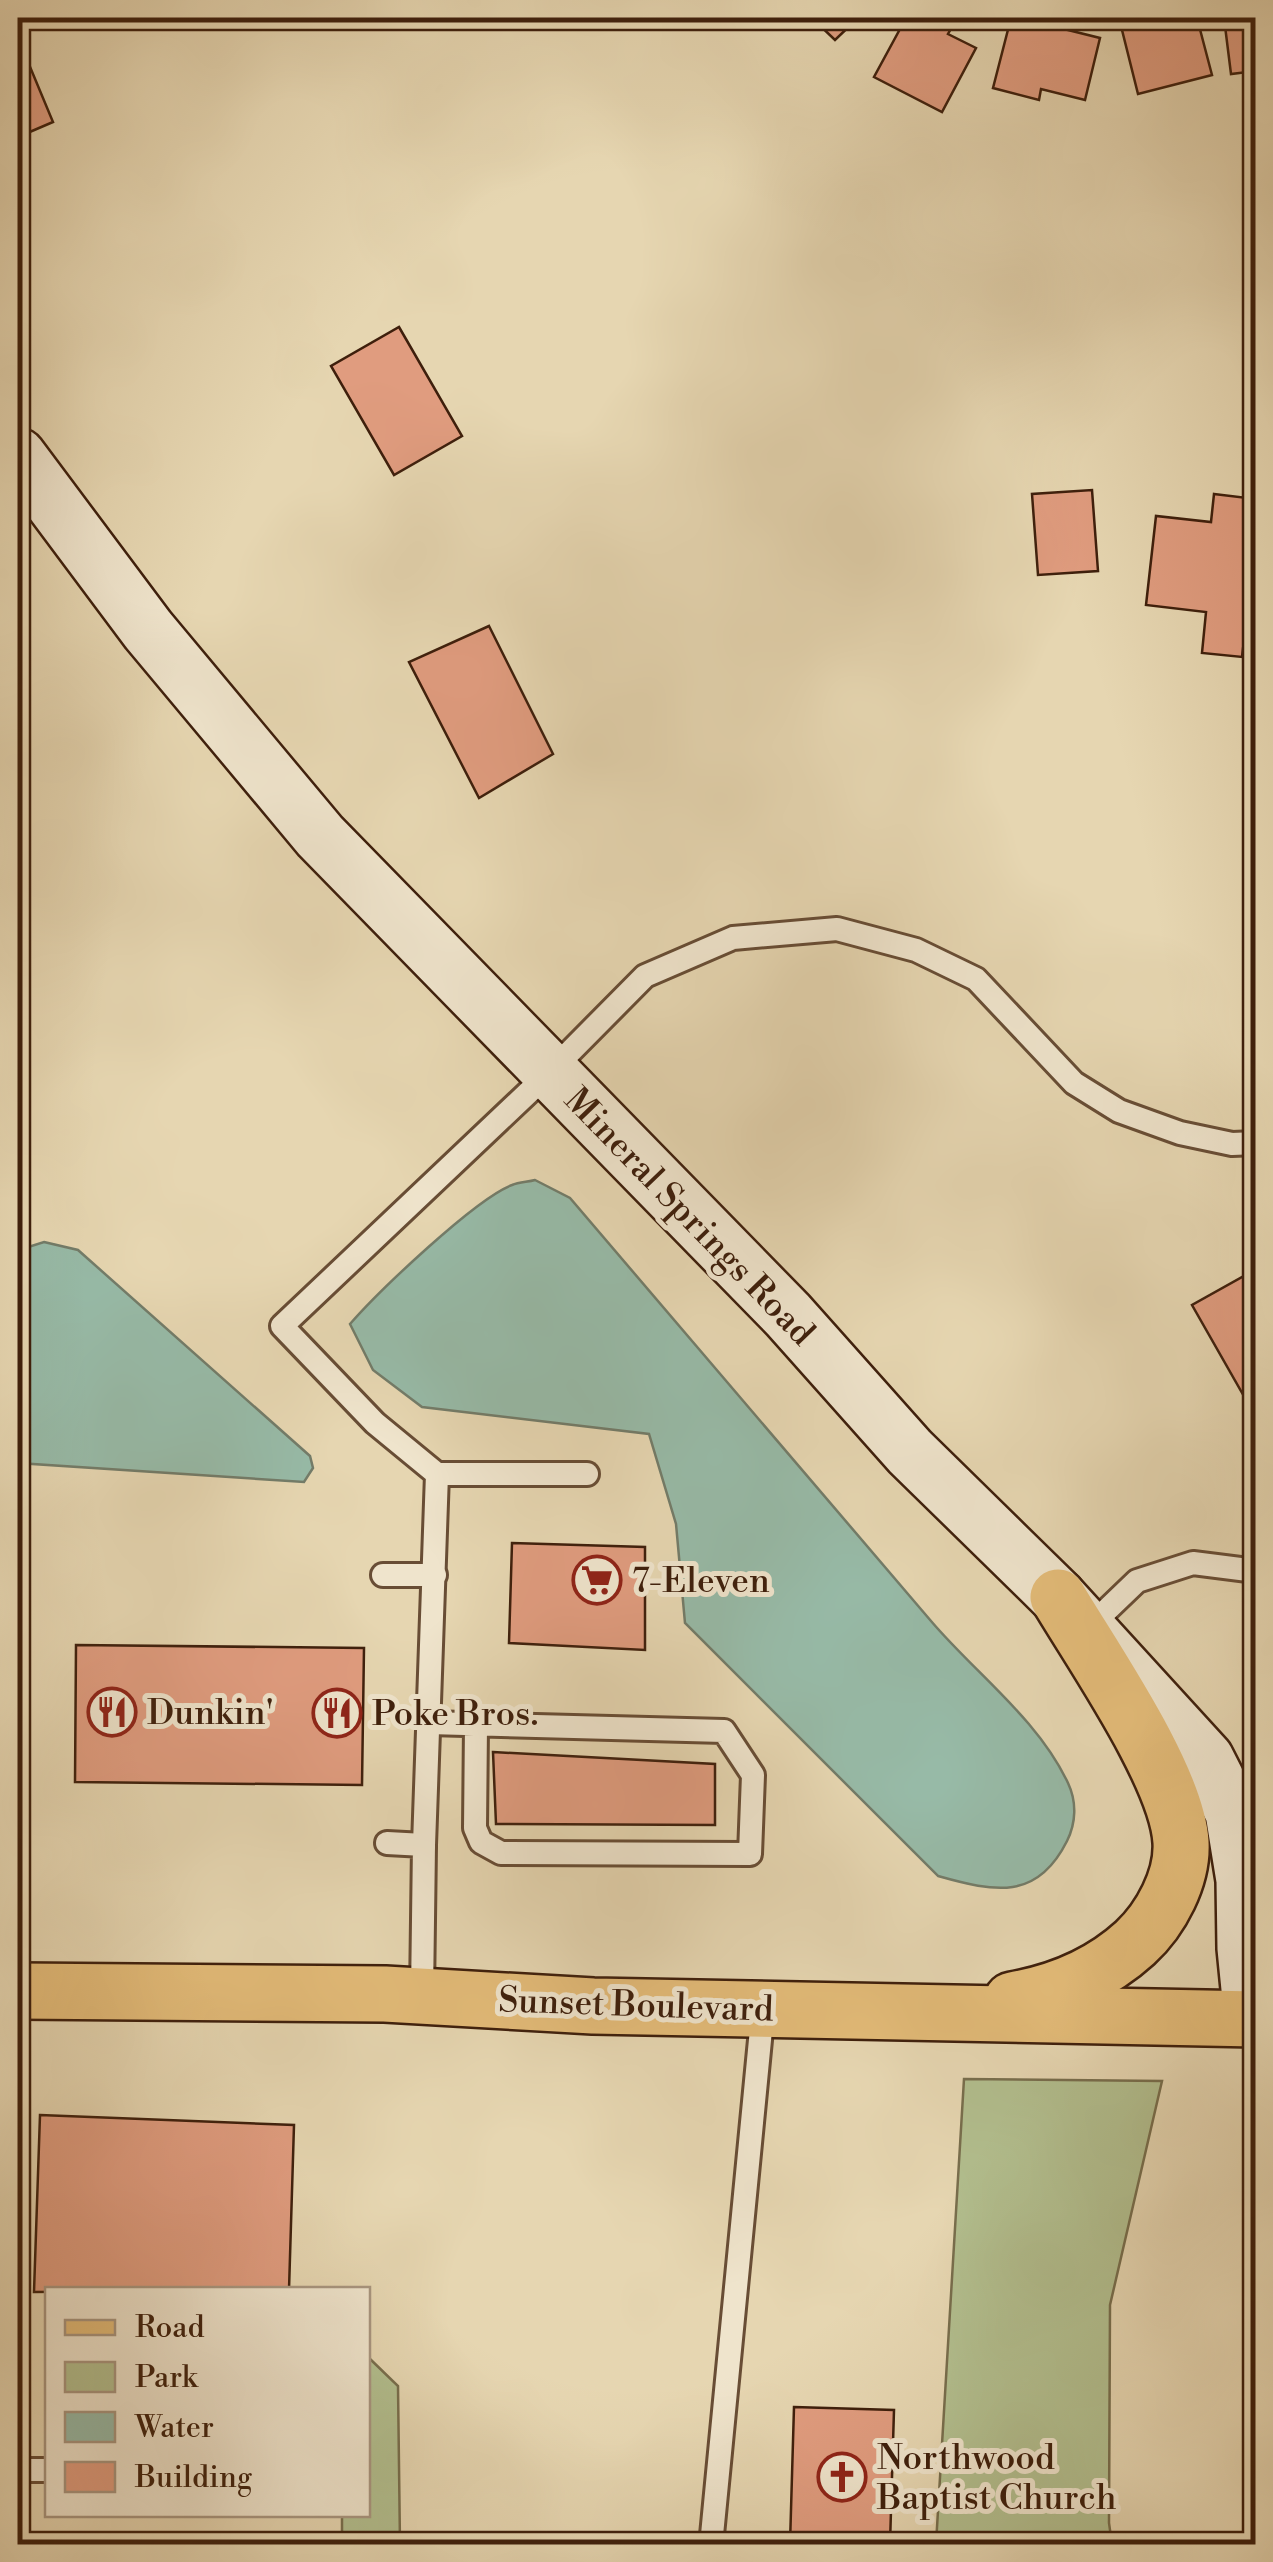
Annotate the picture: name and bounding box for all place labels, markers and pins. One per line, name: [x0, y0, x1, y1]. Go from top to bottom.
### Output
supermarket icon: 7-Eleven: [571, 1554, 623, 1606]
place label: 7-Eleven: [632, 1560, 770, 1603]
restaurant icon: Dunkin': [86, 1686, 138, 1738]
restaurant icon: Poke Bros.: [311, 1687, 363, 1739]
place label: Dunkin': [147, 1692, 274, 1735]
place label: Poke Bros.: [372, 1693, 538, 1736]
place label: Northwood Baptist Church: [876, 2437, 1117, 2520]
church icon: Northwood Baptist Church: [816, 2451, 868, 2503]

